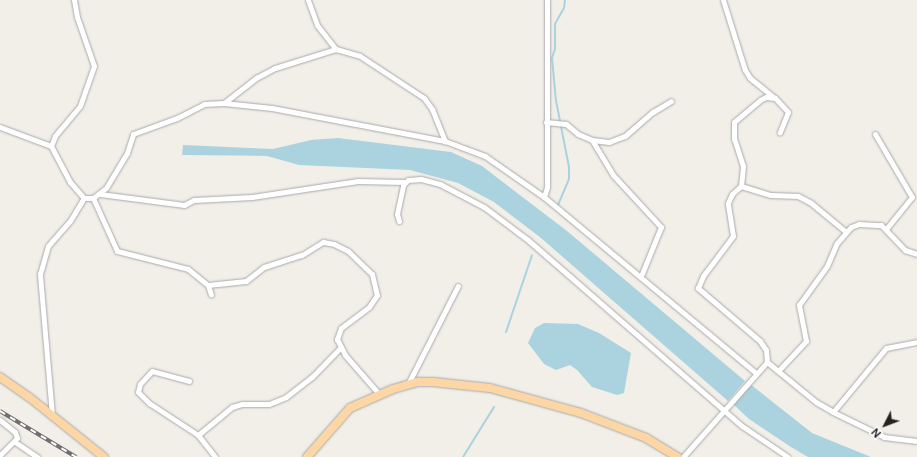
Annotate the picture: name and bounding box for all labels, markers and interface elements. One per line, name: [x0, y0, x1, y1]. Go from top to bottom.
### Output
north arrow: [865, 405, 905, 445]
text: N: [868, 425, 884, 441]

